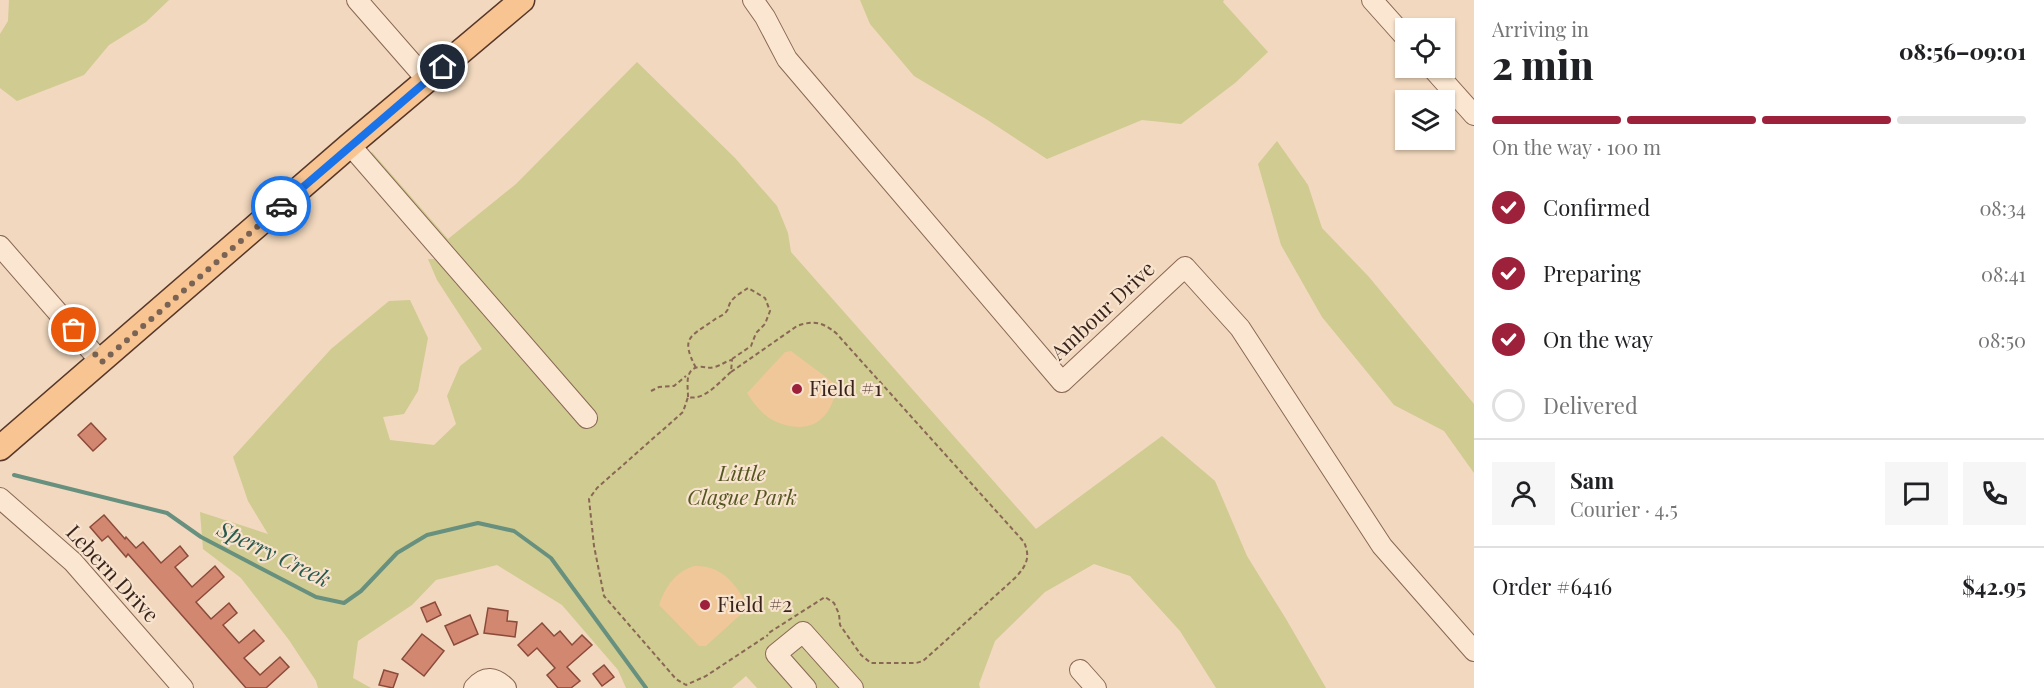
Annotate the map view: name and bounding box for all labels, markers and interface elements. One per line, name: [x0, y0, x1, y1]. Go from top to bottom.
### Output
text: Arriving in: [1492, 15, 1589, 42]
map controls: [1395, 18, 1455, 150]
button: locate: [1395, 18, 1455, 78]
text: 08:56–09:01: [1899, 36, 2026, 66]
text: 2 min: [1492, 38, 1594, 90]
pin: [417, 41, 468, 92]
icon: home: [426, 50, 459, 83]
button: layers: [1395, 90, 1455, 150]
text: On the way · 100 m: [1492, 133, 1661, 160]
courier: [251, 176, 311, 236]
icon: car: [265, 190, 298, 223]
icon: check: [1492, 191, 1525, 224]
text: Confirmed: [1543, 192, 1650, 222]
text: 08:34: [1979, 194, 2026, 221]
street label: Ambour Drive: [1043, 254, 1160, 366]
icon: check: [1492, 257, 1525, 290]
text: Preparing: [1543, 258, 1641, 288]
text: 08:41: [1981, 260, 2026, 287]
pin: [48, 304, 99, 355]
icon: bag: [57, 313, 90, 346]
icon: check: [1492, 323, 1525, 356]
text: On the way: [1543, 324, 1653, 354]
text: 08:50: [1978, 326, 2026, 353]
place label: Field #1: [809, 373, 882, 401]
marker: Field #1: [790, 382, 804, 396]
text: Delivered: [1543, 390, 1638, 420]
park label: Little Clague Park: [687, 458, 797, 510]
button: person: [1492, 462, 1555, 525]
button: chat: [1885, 462, 1948, 525]
button: phone: [1963, 462, 2026, 525]
text: Sam: [1570, 465, 1614, 495]
text: Courier · 4.5: [1570, 495, 1678, 522]
water label: Sperry Creek: [212, 512, 336, 593]
street label: Lebern Drive: [61, 518, 166, 627]
text: Order #6416: [1492, 571, 1612, 601]
text: $42.95: [1962, 571, 2026, 601]
place label: Field #2: [717, 589, 792, 617]
marker: Field #2: [698, 598, 712, 612]

